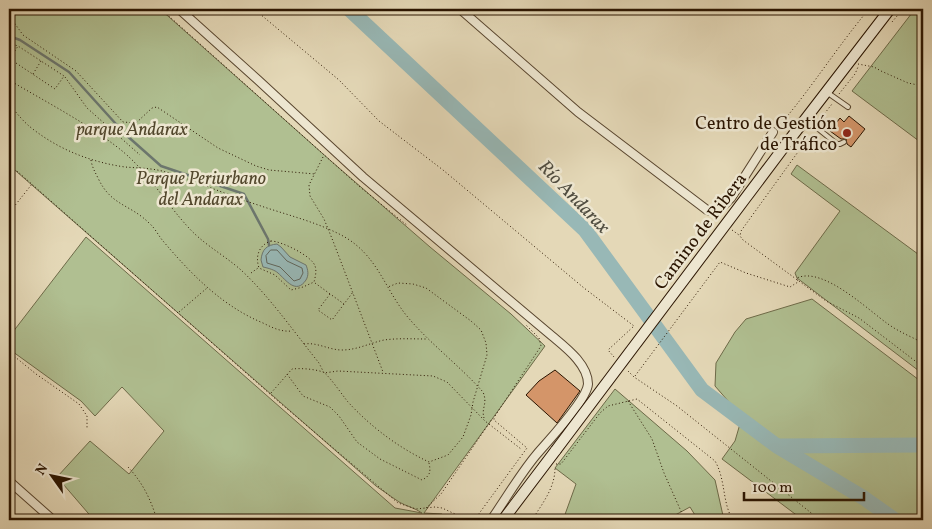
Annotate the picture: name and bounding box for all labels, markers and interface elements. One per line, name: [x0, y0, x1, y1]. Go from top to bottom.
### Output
place label: Centro de Gestión de Tráfico: [695, 112, 837, 158]
park label: parque Andarax: [76, 118, 189, 143]
marker: Centro de Gestión de Tráfico: [841, 127, 853, 139]
water label: Río Andarax: [532, 155, 616, 240]
park label: Parque Periurbano del Andarax: [136, 167, 266, 213]
street label: Camino de Ribera: [649, 168, 754, 296]
north arrow: [28, 452, 78, 502]
text: N: [32, 460, 53, 479]
scale bar: [744, 469, 864, 501]
text: 100 m: [752, 478, 792, 499]

